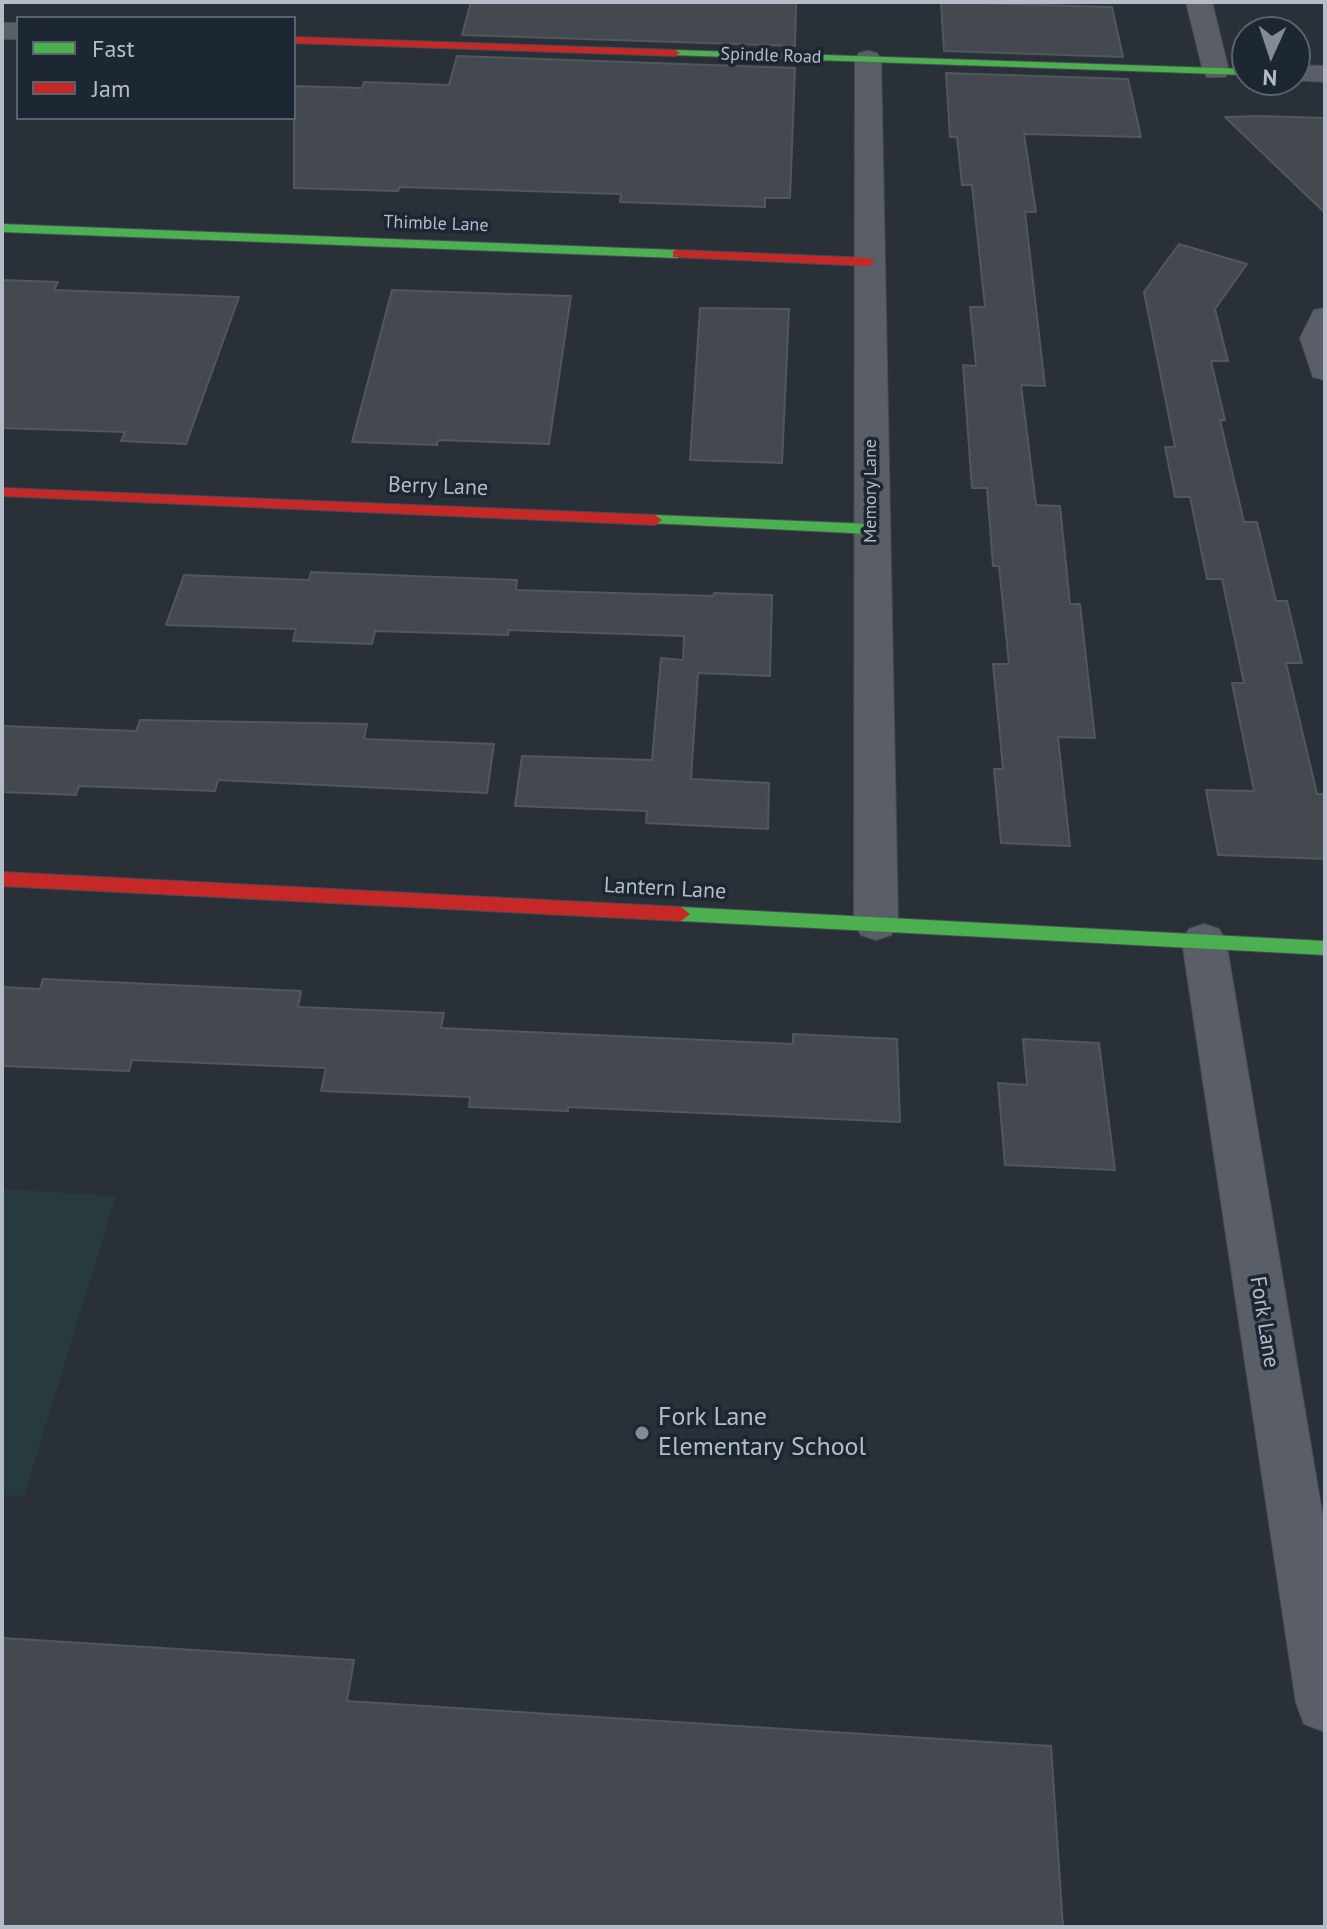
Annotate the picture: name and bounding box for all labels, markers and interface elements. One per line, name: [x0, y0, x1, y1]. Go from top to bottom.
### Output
legend: [16, 16, 296, 120]
north arrow: [1231, 16, 1311, 96]
text: Fast: [92, 33, 135, 64]
street label: Spindle Road: [720, 43, 822, 69]
text: N: [1262, 64, 1278, 92]
text: Jam: [92, 73, 130, 104]
street label: Thimble Lane: [383, 211, 489, 237]
street label: Memory Lane: [860, 439, 882, 543]
street label: Berry Lane: [387, 472, 489, 502]
street label: Lantern Lane: [603, 873, 727, 905]
street label: Fork Lane: [1244, 1274, 1284, 1370]
place label: Fork Lane Elementary School: [658, 1402, 866, 1464]
marker: Fork Lane Elementary School: [633, 1424, 651, 1442]

